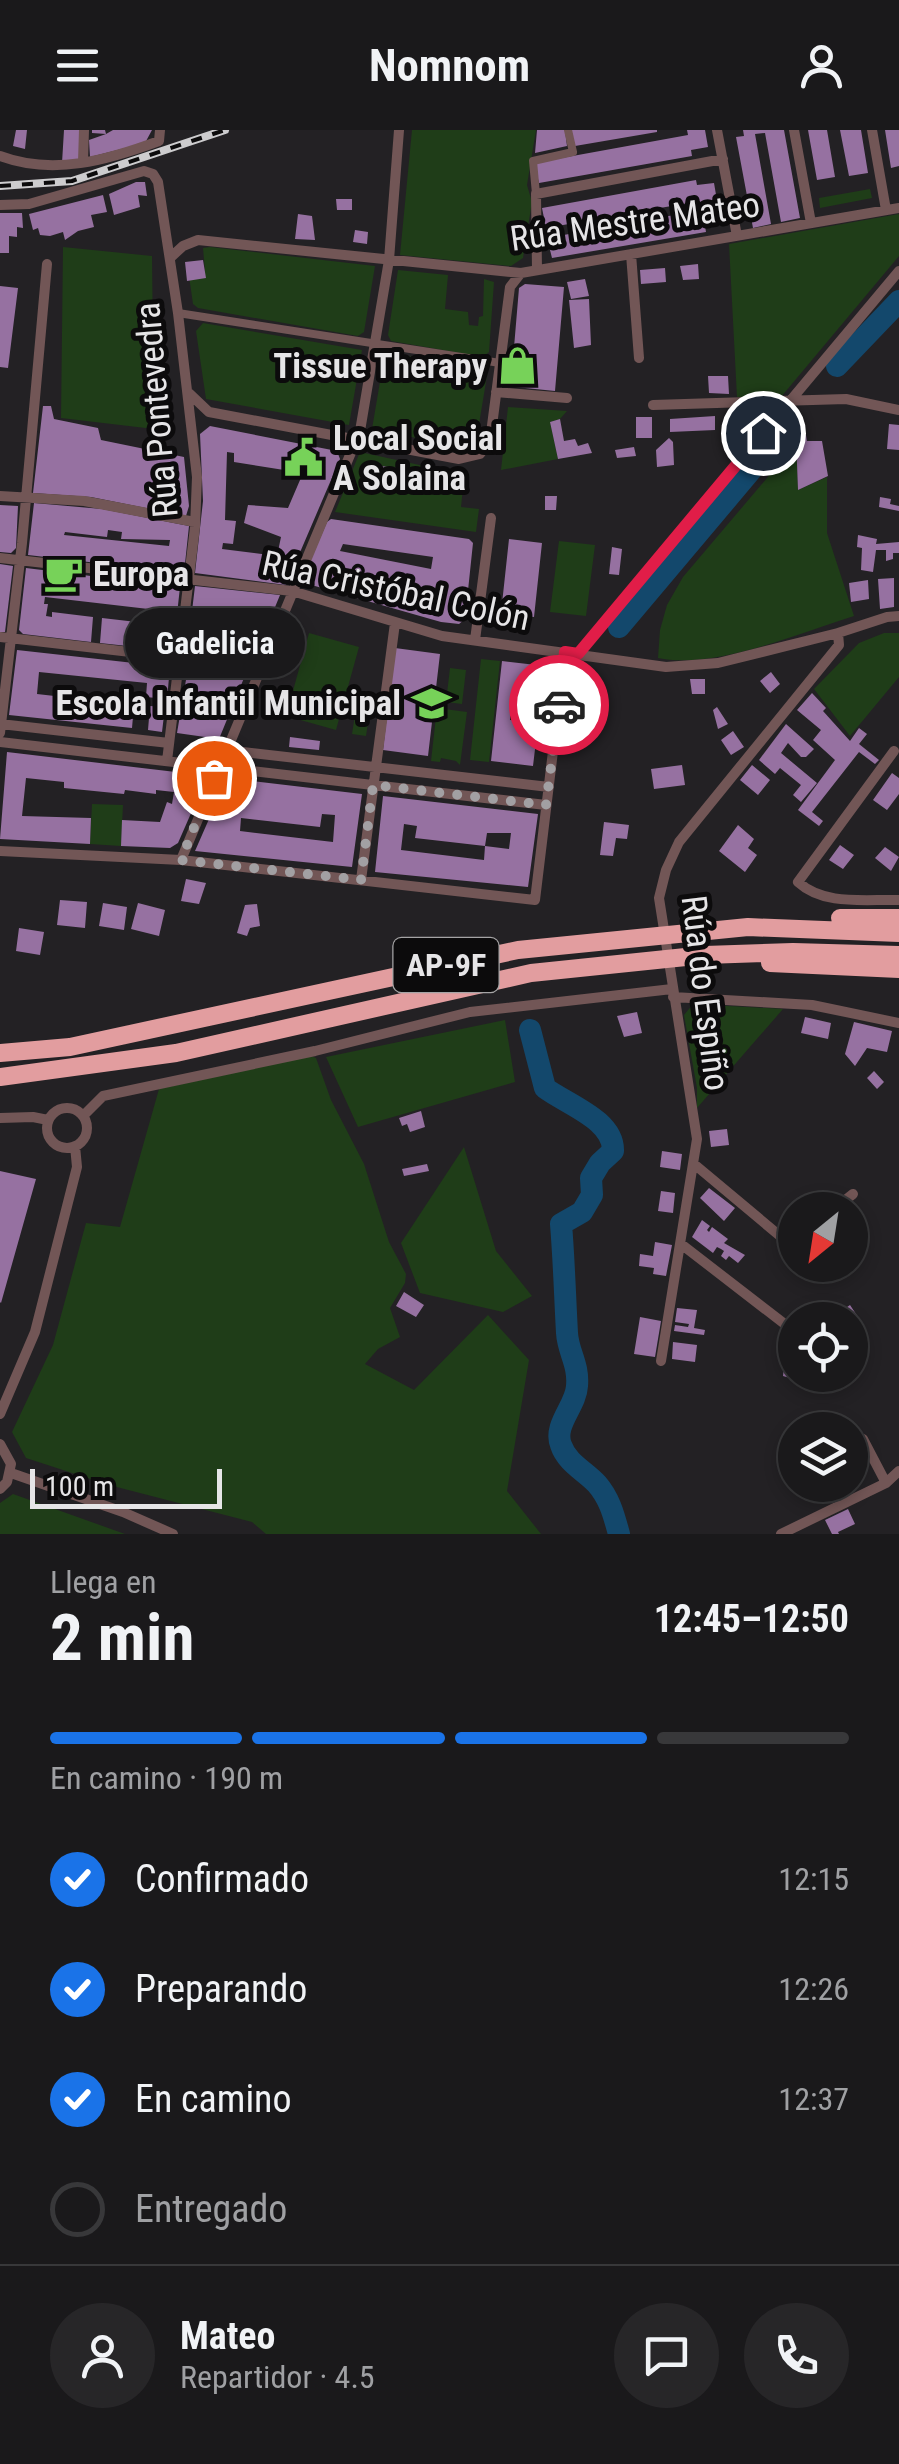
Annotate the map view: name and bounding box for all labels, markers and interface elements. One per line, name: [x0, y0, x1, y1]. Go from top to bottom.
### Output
icon: menu: [50, 38, 105, 93]
icon: person: [794, 38, 849, 93]
text: Nomnom: [369, 39, 530, 92]
street label: Rúa Mestre Mateo: [507, 184, 763, 260]
street label: Rúa Pontevedra: [127, 301, 187, 519]
shop icon: Tissue Therapy: [496, 345, 538, 387]
place label: Tissue Therapy: [273, 346, 487, 387]
pin: [721, 391, 806, 476]
icon: home: [736, 406, 791, 461]
place label: Local Social A Solaina: [333, 418, 503, 499]
public building icon: Local Social A Solaina: [282, 437, 324, 479]
street label: Rúa Cristóbal Colón: [258, 543, 534, 639]
cafe icon: Europa: [42, 553, 84, 595]
place label: Europa: [93, 554, 189, 595]
callout: Gadelicia: [124, 608, 304, 678]
text: Gadelicia: [156, 624, 274, 662]
courier: [509, 655, 609, 755]
icon: car: [532, 678, 587, 733]
school or university icon: Escola Infantil Municipal: [410, 682, 452, 724]
place label: Escola Infantil Municipal: [55, 683, 401, 724]
pin: [172, 736, 257, 821]
icon: bag: [187, 751, 242, 806]
street label: Rúa do Espiño: [673, 893, 737, 1093]
road number: AP-9F: [394, 938, 498, 992]
north arrow: [778, 1192, 868, 1282]
map controls: [778, 1192, 868, 1502]
button: locate: [778, 1302, 868, 1392]
button: layers: [778, 1412, 868, 1502]
scale bar: [30, 1464, 222, 1508]
text: 100 m: [45, 1470, 114, 1503]
text: Llega en: [50, 1563, 157, 1601]
text: 12:45–12:50: [654, 1597, 849, 1641]
text: 2 min: [50, 1600, 194, 1676]
text: En camino · 190 m: [50, 1759, 283, 1797]
icon: check: [50, 1852, 105, 1907]
text: Confirmado: [135, 1857, 309, 1901]
text: 12:15: [778, 1860, 849, 1898]
icon: check: [50, 1962, 105, 2017]
text: Preparando: [135, 1967, 307, 2011]
text: 12:26: [778, 1970, 849, 2008]
icon: check: [50, 2072, 105, 2127]
text: En camino: [135, 2077, 292, 2121]
text: 12:37: [778, 2080, 849, 2118]
text: Entregado: [135, 2187, 287, 2231]
button: person: [50, 2303, 155, 2408]
button: chat: [614, 2303, 719, 2408]
button: phone: [744, 2303, 849, 2408]
text: Mateo: [180, 2314, 275, 2358]
text: Repartidor · 4.5: [180, 2358, 375, 2396]

